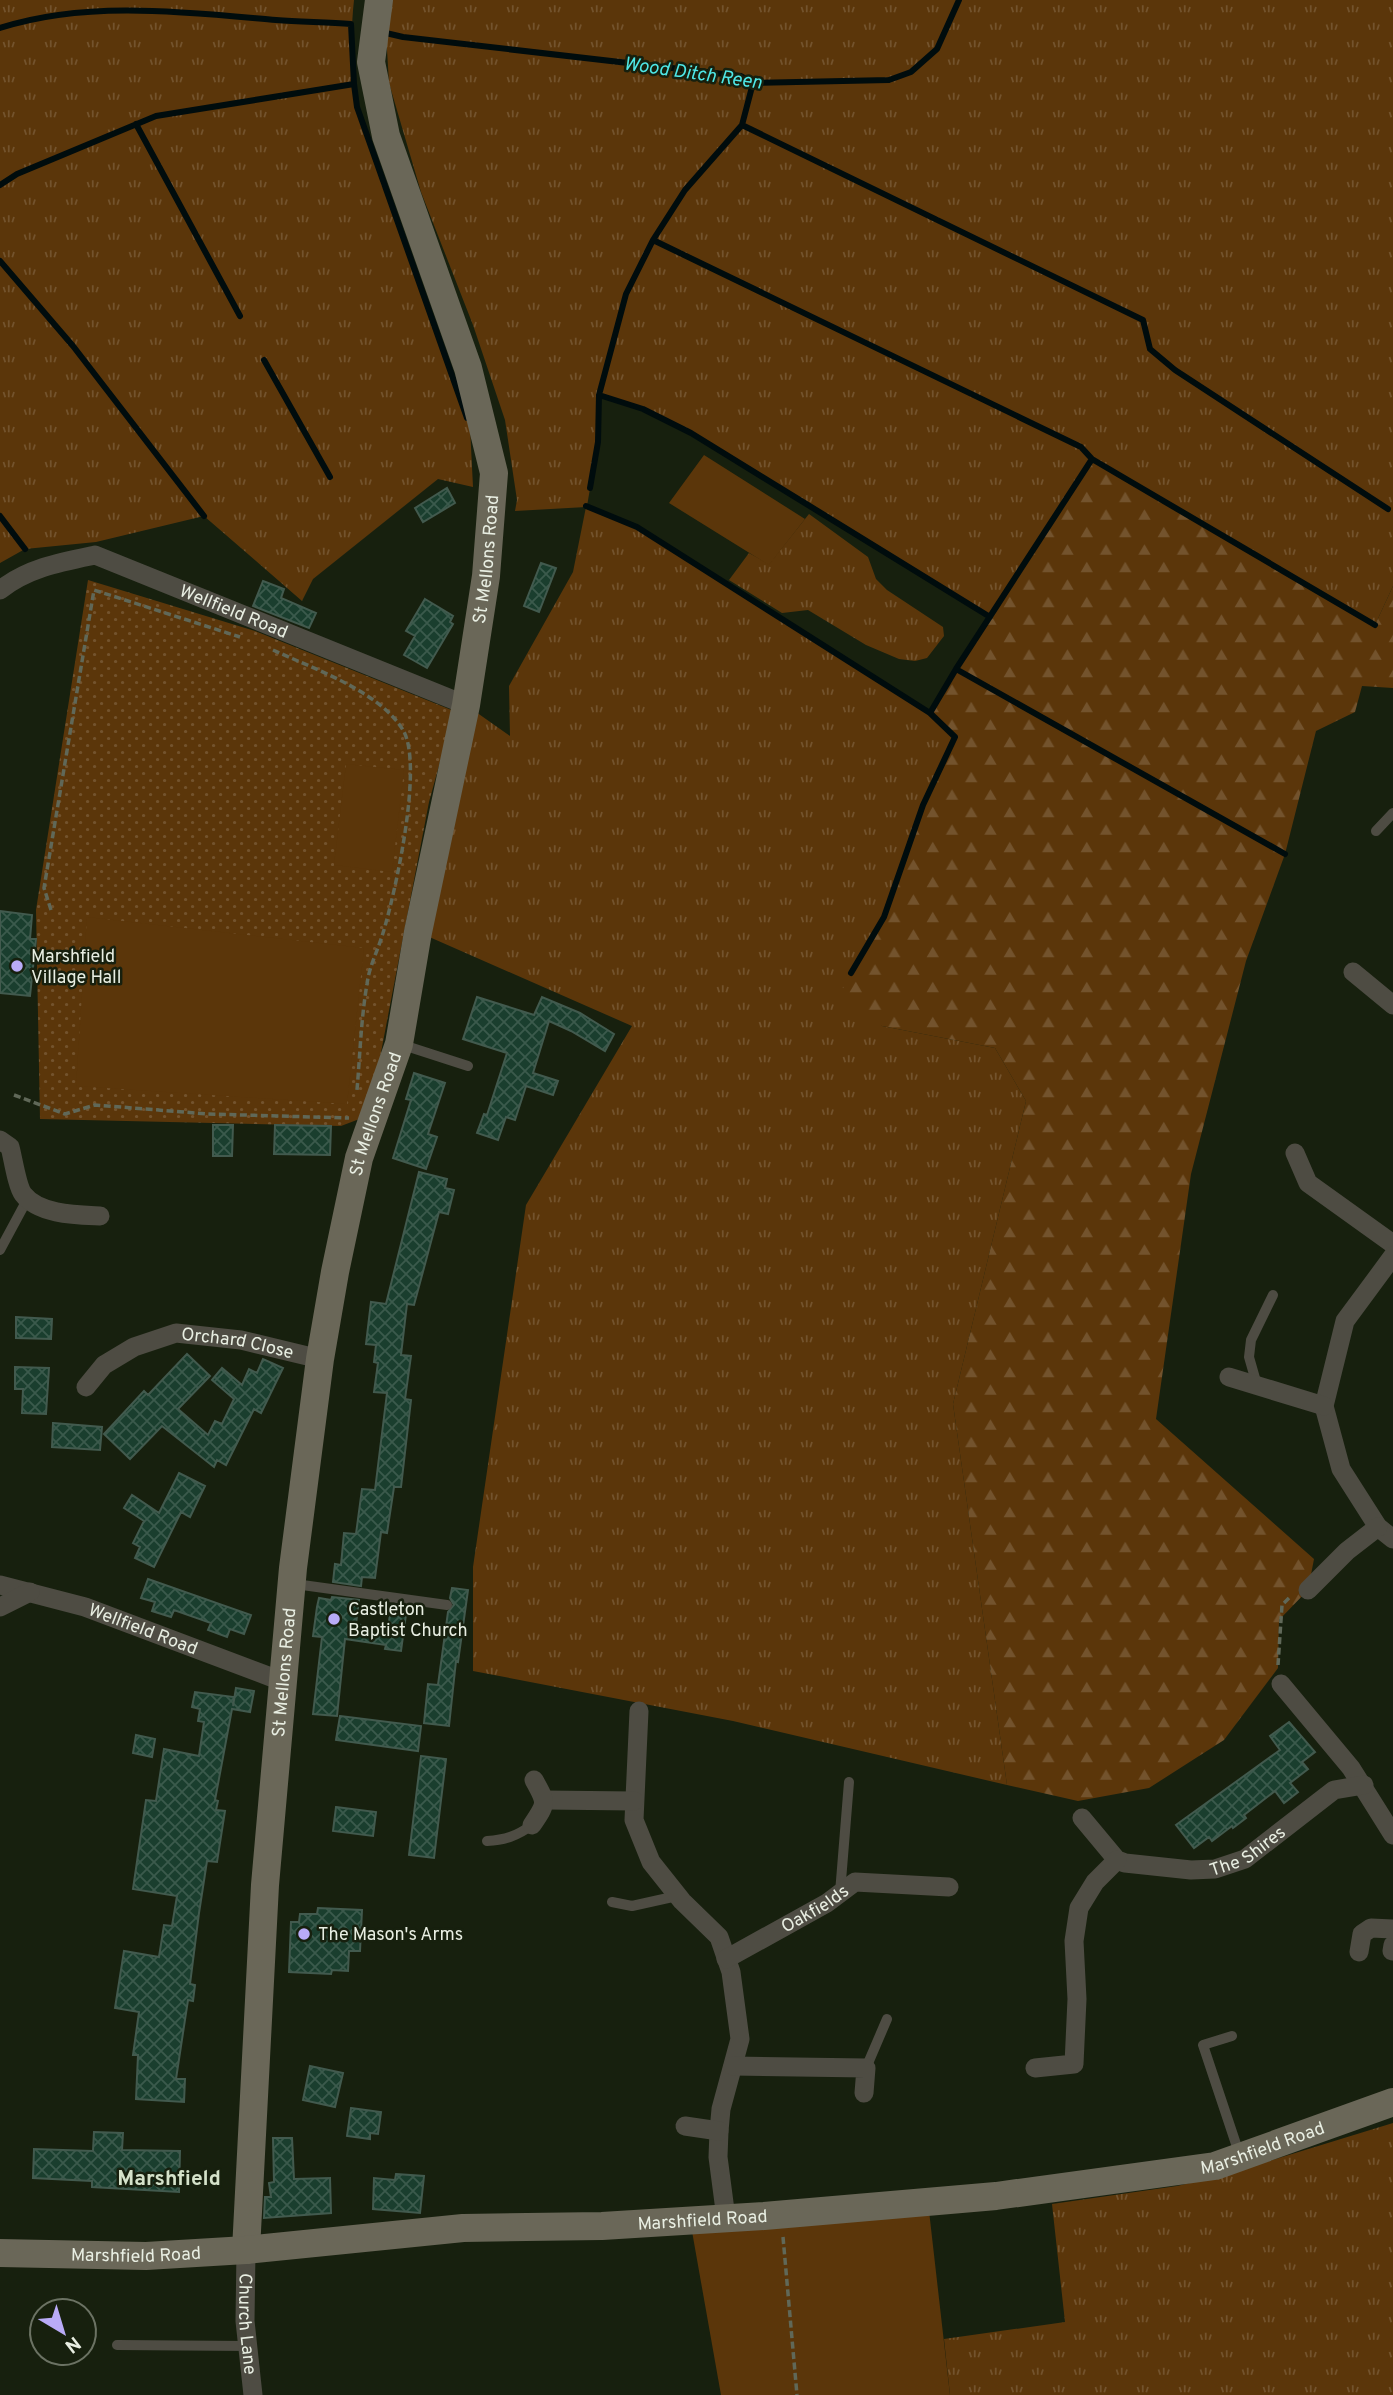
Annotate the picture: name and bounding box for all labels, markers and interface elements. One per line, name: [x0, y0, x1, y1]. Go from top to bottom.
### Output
water label: Wood Ditch Reen: [622, 52, 764, 96]
street label: St Mellons Road: [469, 494, 505, 626]
street label: Wellfield Road: [176, 580, 291, 645]
place label: Marshfield Village Hall: [31, 946, 121, 990]
marker: Marshfield Village Hall: [9, 958, 25, 974]
street label: St Mellons Road: [345, 1049, 408, 1178]
street label: Orchard Close: [180, 1324, 296, 1365]
street label: Wellfield Road: [85, 1599, 201, 1661]
place label: Castleton Baptist Church: [348, 1599, 468, 1643]
street label: St Mellons Road: [268, 1607, 302, 1738]
marker: Castleton Baptist Church: [326, 1611, 342, 1627]
street label: The Shires: [1207, 1822, 1291, 1883]
street label: Oakfields: [777, 1881, 854, 1939]
place label: The Mason's Arms: [318, 1924, 463, 1947]
marker: The Mason's Arms: [296, 1926, 312, 1942]
street label: Marshfield Road: [1199, 2118, 1328, 2181]
district label: Marshfield: [117, 2166, 221, 2193]
street label: Marshfield Road: [637, 2206, 768, 2237]
street label: Marshfield Road: [71, 2243, 202, 2269]
street label: Church Lane: [232, 2273, 261, 2376]
north arrow: [28, 2297, 98, 2367]
text: N: [59, 2330, 85, 2357]

